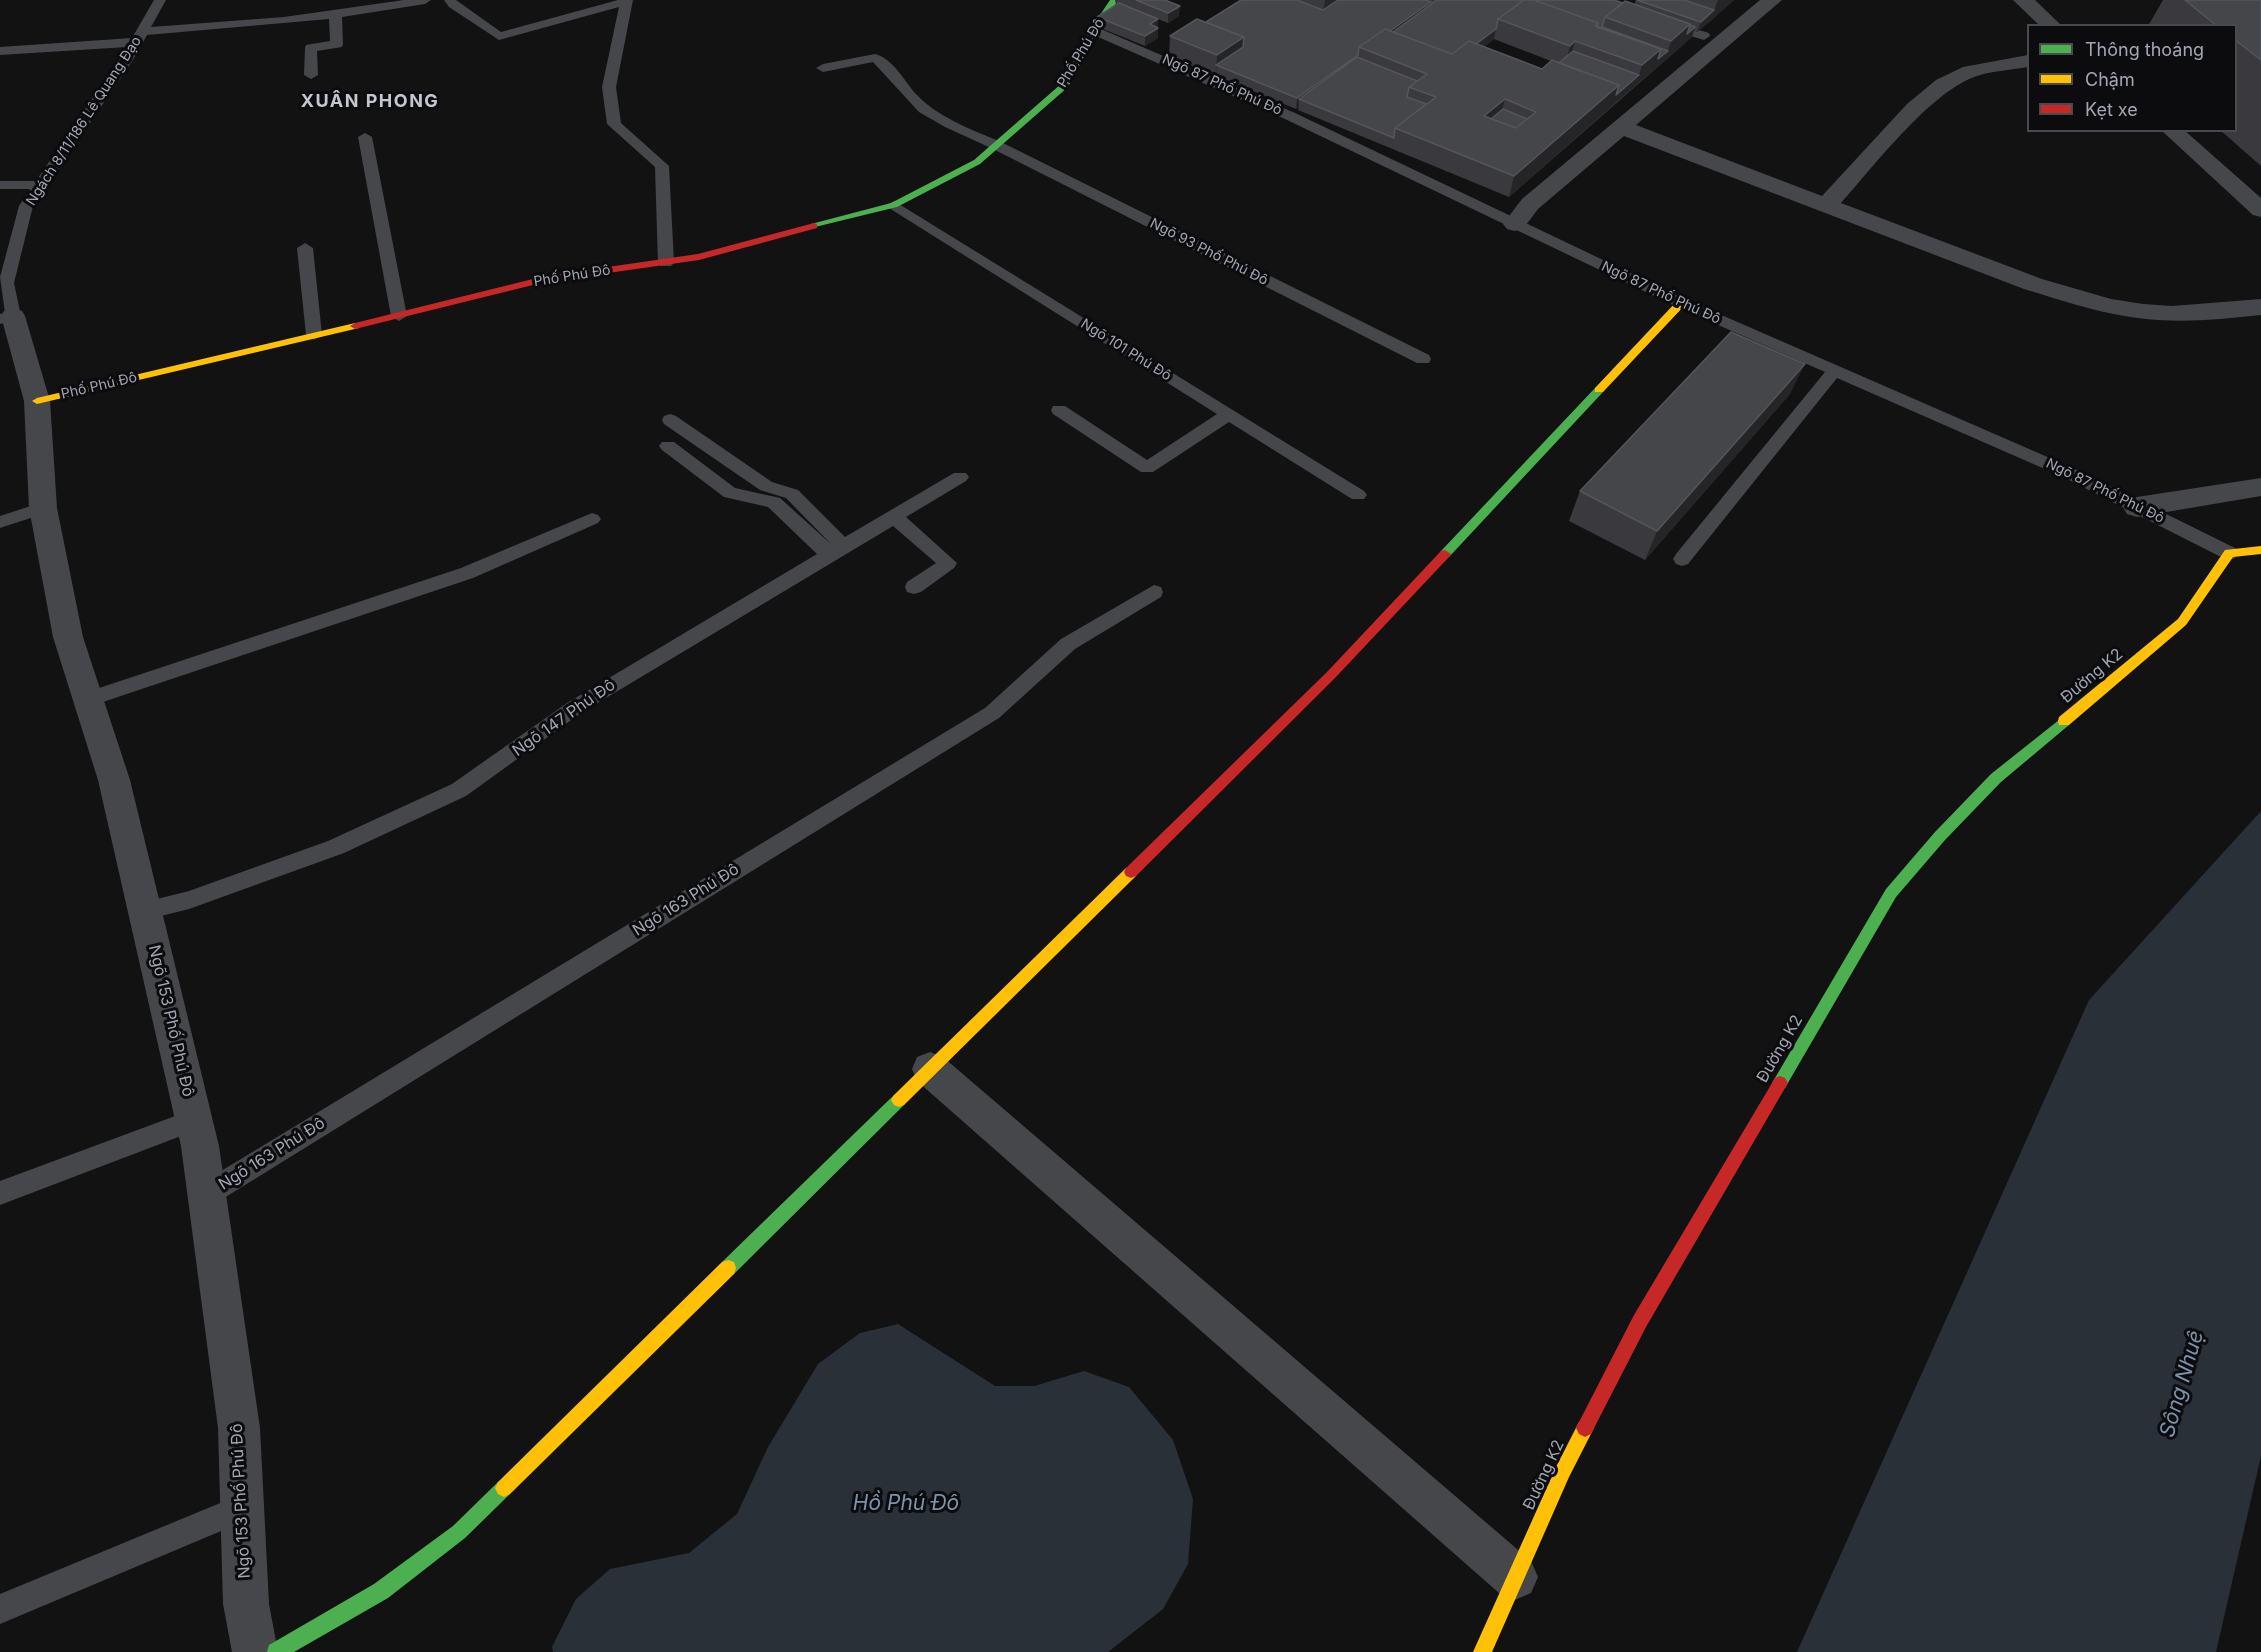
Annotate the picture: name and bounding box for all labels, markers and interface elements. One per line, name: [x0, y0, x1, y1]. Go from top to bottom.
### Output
street label: Phố Phú Đô: [1054, 15, 1108, 91]
legend: [2027, 24, 2237, 132]
street label: Ngách 8/11/186 Lê Quang Đạo: [23, 33, 145, 209]
text: Thông thoáng: [2085, 39, 2204, 60]
street label: Ngõ 87 Phố Phú Đô: [1159, 51, 1285, 119]
text: Chậm: [2085, 69, 2135, 90]
district label: XUÂN PHONG: [301, 91, 439, 113]
text: Kẹt xe: [2085, 99, 2138, 120]
street label: Ngõ 93 Phố Phú Đô: [1147, 215, 1271, 289]
street label: Ngõ 87 Phố Phú Đô: [1599, 258, 1723, 328]
street label: Phố Phú Đô: [532, 262, 612, 290]
street label: Ngõ 101 Phú Đô: [1078, 315, 1174, 385]
street label: Phố Phú Đô: [59, 369, 139, 403]
street label: Ngõ 87 Phố Phú Đô: [2043, 455, 2167, 527]
street label: Đường K2: [2057, 645, 2127, 707]
street label: Ngõ 147 Phú Đô: [509, 675, 619, 761]
street label: Ngõ 163 Phú Đô: [629, 860, 743, 940]
street label: Ngõ 153 Phố Phú Đô: [144, 943, 198, 1099]
street label: Đường K2: [1753, 1012, 1807, 1086]
street label: Ngõ 163 Phú Đô: [215, 1114, 329, 1194]
water label: Sông Nhuệ: [2155, 1328, 2209, 1440]
street label: Ngõ 153 Phố Phú Đô: [227, 1423, 255, 1579]
street label: Đường K2: [1520, 1437, 1568, 1513]
water label: Hồ Phú Đô: [853, 1491, 959, 1517]

